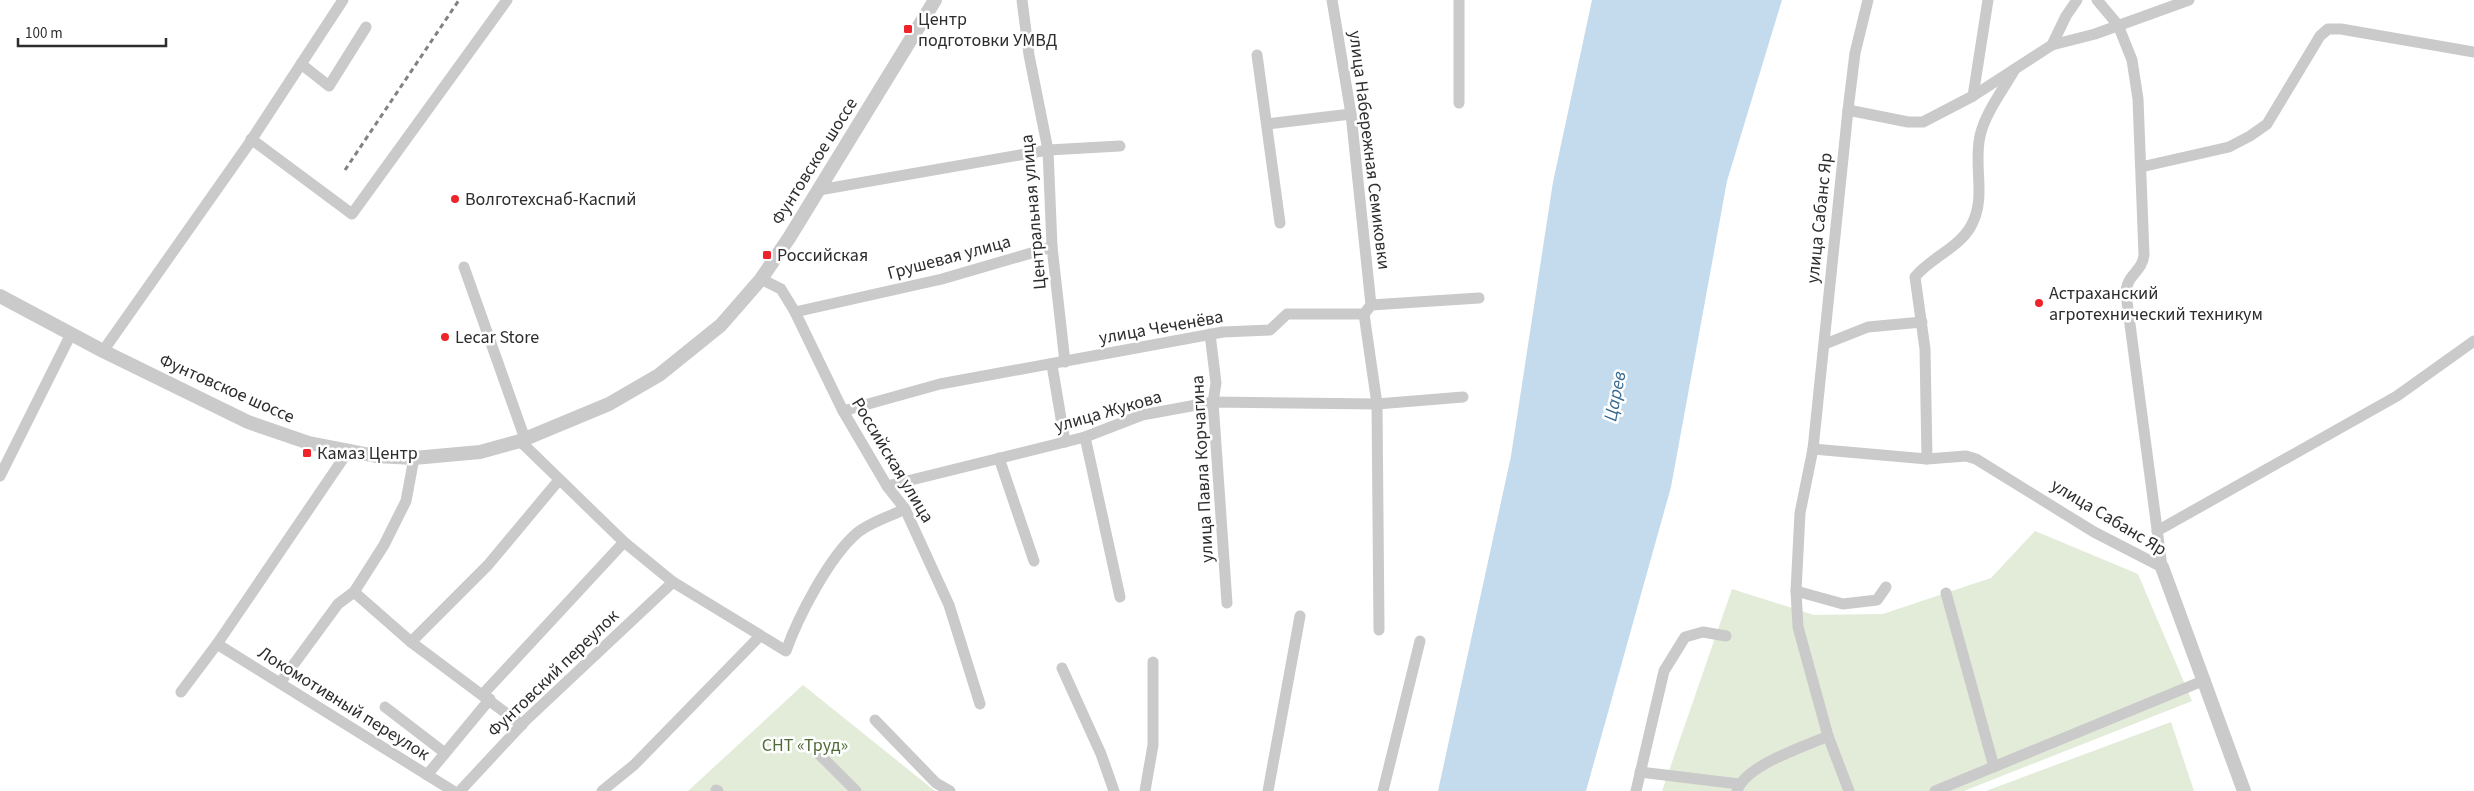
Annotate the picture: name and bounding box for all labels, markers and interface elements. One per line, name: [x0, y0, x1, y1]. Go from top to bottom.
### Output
place label: Центр подготовки УМВД: [918, 7, 1058, 53]
scale bar: [18, 15, 165, 47]
text: 100 m: [25, 23, 63, 44]
marker: Центр подготовки УМВД: [902, 23, 914, 35]
street label: улица Набережная Семиковки: [1342, 29, 1397, 271]
street label: Фунтовское шоссе: [765, 93, 864, 230]
street label: Центральная улица: [1014, 133, 1053, 290]
street label: улица Сабанс Яр: [1800, 151, 1839, 285]
place label: Волготехснаб-Каспий: [465, 187, 636, 212]
marker: Волготехснаб-Каспий: [449, 193, 461, 205]
street label: Грушевая улица: [885, 229, 1014, 286]
place label: Российская: [777, 243, 868, 268]
marker: Российская: [761, 249, 773, 261]
place label: Астраханский агротехнический техникум: [2049, 281, 2263, 327]
marker: Астраханский агротехнический техникум: [2033, 297, 2045, 309]
street label: улица Чеченёва: [1097, 304, 1225, 351]
place label: Lecar Store: [455, 325, 539, 350]
marker: Lecar Store: [439, 331, 451, 343]
street label: Фунтовское шоссе: [155, 347, 298, 430]
water label: Царев: [1597, 369, 1634, 424]
street label: улица Павла Корчагина: [1185, 374, 1220, 563]
street label: улица Жукова: [1052, 384, 1165, 439]
street label: Российская улица: [845, 393, 940, 528]
place label: Камаз Центр: [317, 441, 418, 466]
marker: Камаз Центр: [301, 447, 313, 459]
street label: улица Сабанс Яр: [2046, 473, 2171, 562]
street label: Фунтовский переулок: [482, 604, 625, 743]
street label: Локомотивный переулок: [253, 640, 435, 767]
park label: СНТ «Труд»: [762, 733, 848, 758]

